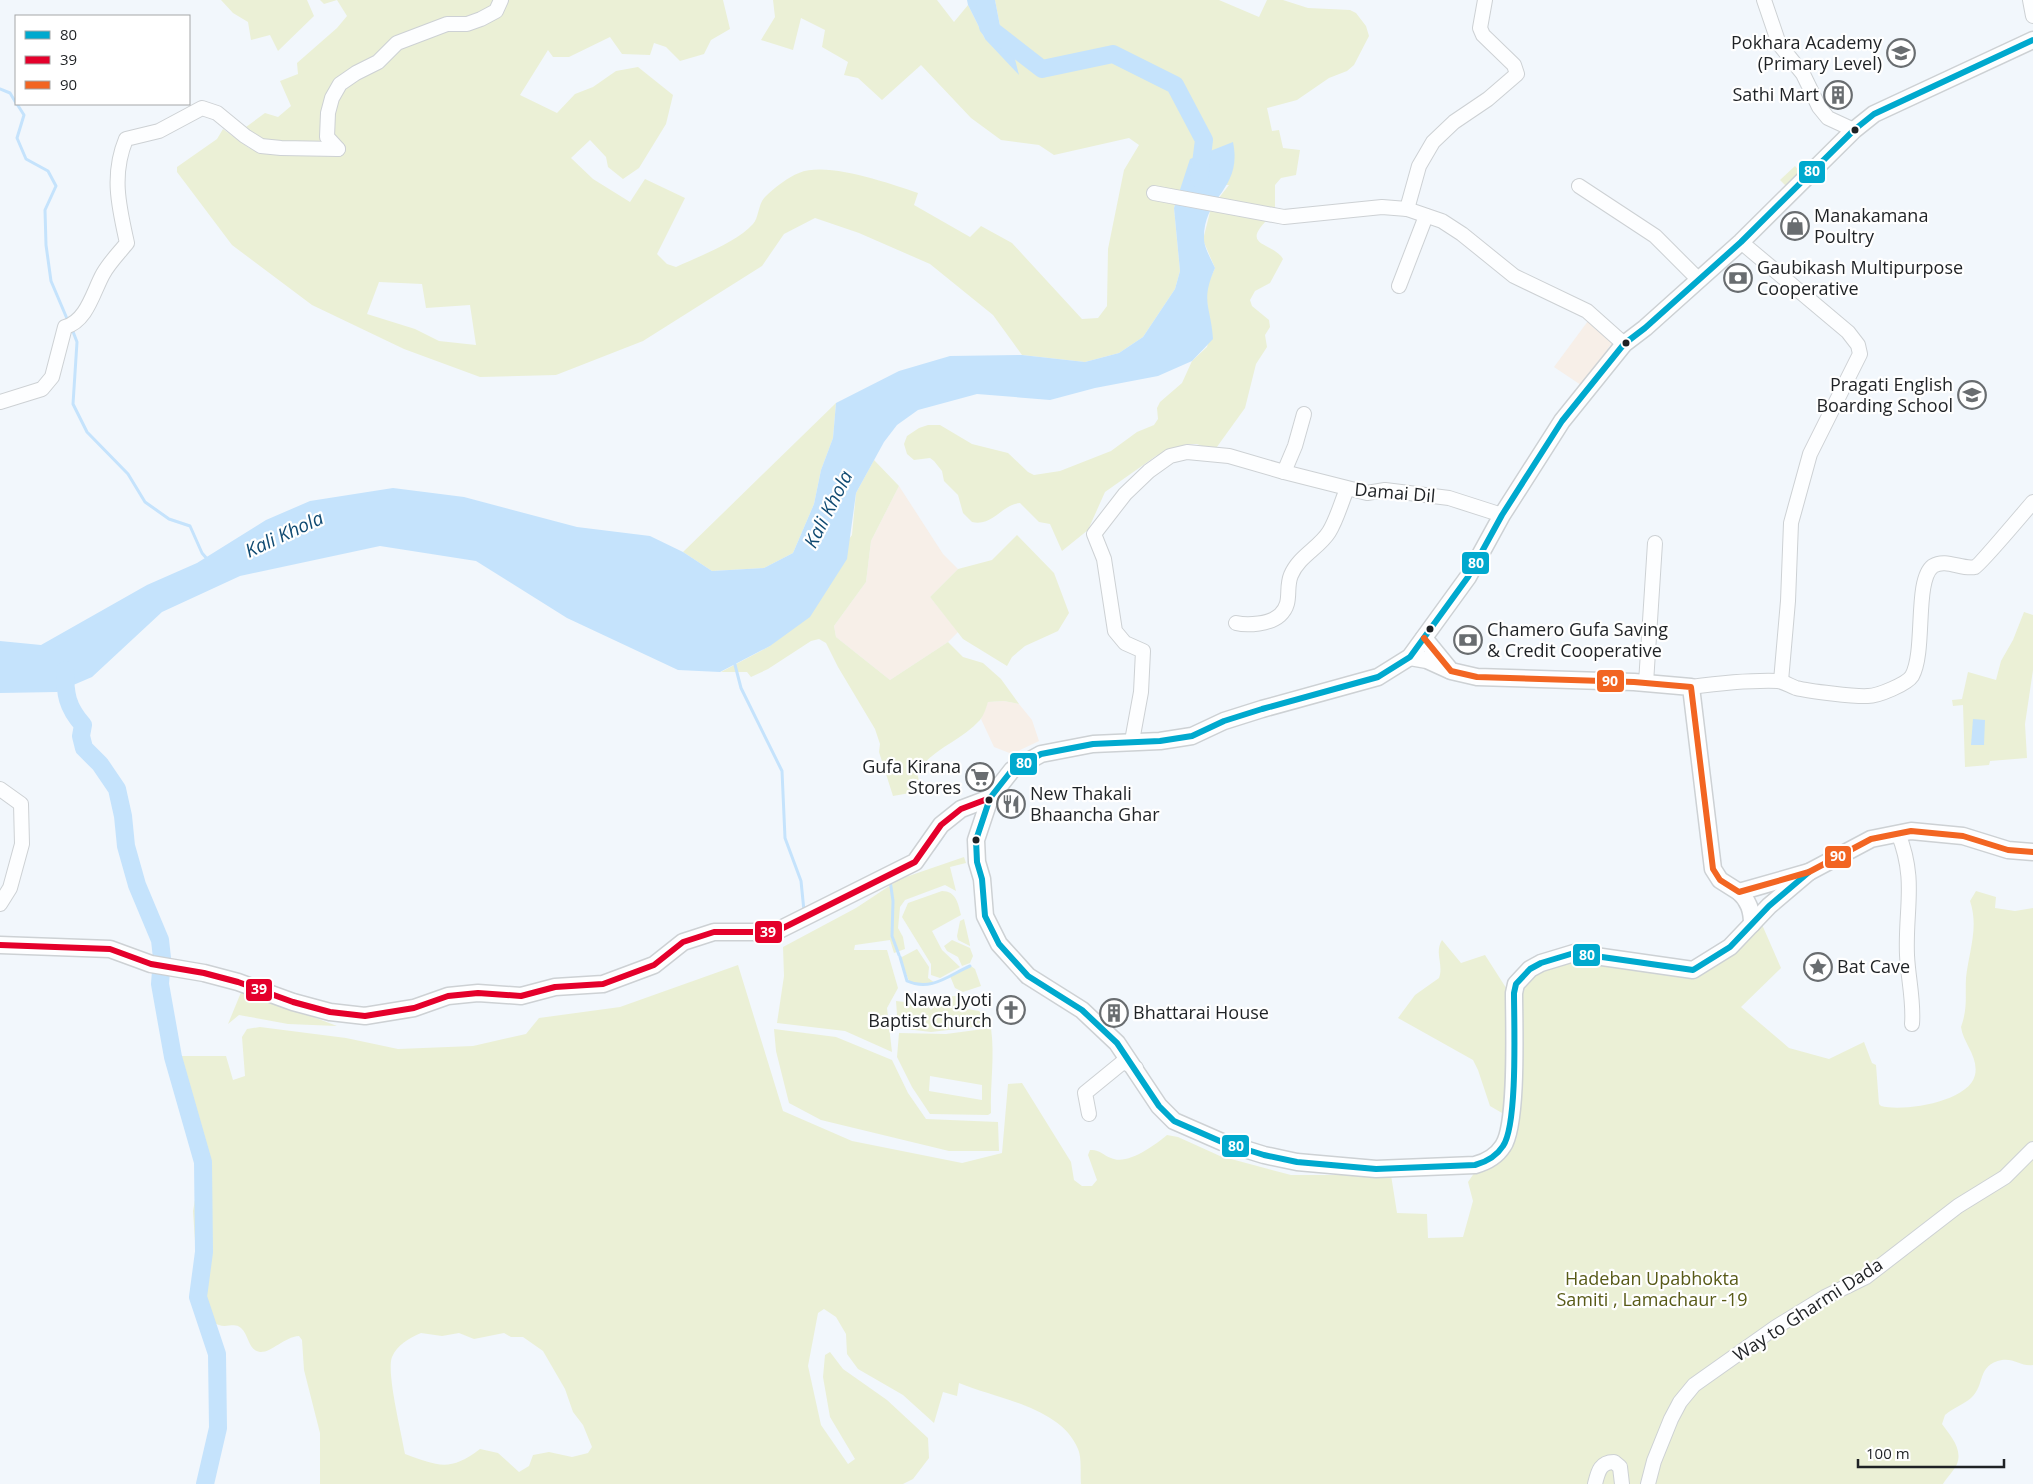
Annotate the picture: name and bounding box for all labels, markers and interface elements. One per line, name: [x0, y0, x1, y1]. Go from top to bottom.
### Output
legend: [15, 15, 190, 105]
text: 80: [60, 24, 77, 44]
place label: Pokhara Academy (Primary Level): [1731, 30, 1883, 75]
school or university icon: Pokhara Academy (Primary Level): [1886, 38, 1916, 68]
text: 39: [60, 49, 77, 69]
text: 90: [60, 74, 77, 94]
building icon: Sathi Mart: [1823, 80, 1853, 110]
place label: Sathi Mart: [1732, 82, 1819, 106]
unlabelled marker: [1850, 125, 1860, 135]
line badge: 80: [1798, 160, 1826, 184]
text: 80: [1804, 161, 1820, 180]
place label: Manakamana Poultry: [1814, 203, 1928, 248]
shop icon: Manakamana Poultry: [1780, 211, 1810, 241]
place label: Gaubikash Multipurpose Cooperative: [1757, 255, 1963, 300]
bank icon: Gaubikash Multipurpose Cooperative: [1723, 263, 1753, 293]
unlabelled marker: [1621, 338, 1631, 348]
place label: Pragati English Boarding School: [1816, 372, 1953, 417]
school or university icon: Pragati English Boarding School: [1957, 380, 1987, 410]
water label: Kali Khola: [797, 466, 859, 552]
street label: Damai Dil: [1354, 477, 1437, 507]
water label: Kali Khola: [241, 504, 328, 563]
line badge: 80: [1461, 551, 1490, 575]
text: 80: [1468, 553, 1484, 572]
place label: Chamero Gufa Saving & Credit Cooperative: [1487, 617, 1668, 662]
unlabelled marker: [1425, 624, 1435, 634]
bank icon: Chamero Gufa Saving & Credit Cooperative: [1453, 625, 1483, 655]
line badge: 90: [1596, 669, 1625, 693]
text: 90: [1602, 671, 1618, 690]
line badge: 80: [1009, 752, 1038, 776]
text: 80: [1016, 753, 1032, 772]
place label: Gufa Kirana Stores: [862, 754, 961, 799]
supermarket icon: Gufa Kirana Stores: [965, 762, 995, 792]
place label: New Thakali Bhaancha Ghar: [1030, 781, 1160, 826]
restaurant icon: New Thakali Bhaancha Ghar: [996, 789, 1026, 819]
unlabelled marker: [984, 795, 994, 805]
unlabelled marker: [971, 835, 981, 845]
line badge: 90: [1824, 845, 1852, 869]
text: 90: [1830, 846, 1846, 865]
line badge: 39: [754, 920, 783, 944]
text: 39: [760, 922, 776, 941]
line badge: 80: [1572, 943, 1601, 967]
text: 80: [1579, 945, 1595, 964]
place icon: Bat Cave: [1803, 952, 1833, 982]
place label: Bat Cave: [1837, 954, 1910, 978]
line badge: 39: [245, 978, 273, 1002]
text: 39: [251, 979, 267, 998]
place label: Nawa Jyoti Baptist Church: [868, 987, 992, 1032]
church icon: Nawa Jyoti Baptist Church: [996, 995, 1026, 1025]
building icon: Bhattarai House: [1099, 998, 1129, 1028]
place label: Bhattarai House: [1133, 1000, 1269, 1024]
line badge: 80: [1221, 1134, 1250, 1158]
text: 80: [1228, 1136, 1244, 1155]
street label: Way to Gharmi Dada: [1728, 1252, 1887, 1367]
park label: Hadeban Upabhokta Samiti , Lamachaur -19: [1556, 1266, 1748, 1311]
scale bar: [1858, 1436, 2004, 1468]
text: 100 m: [1866, 1443, 1910, 1463]

